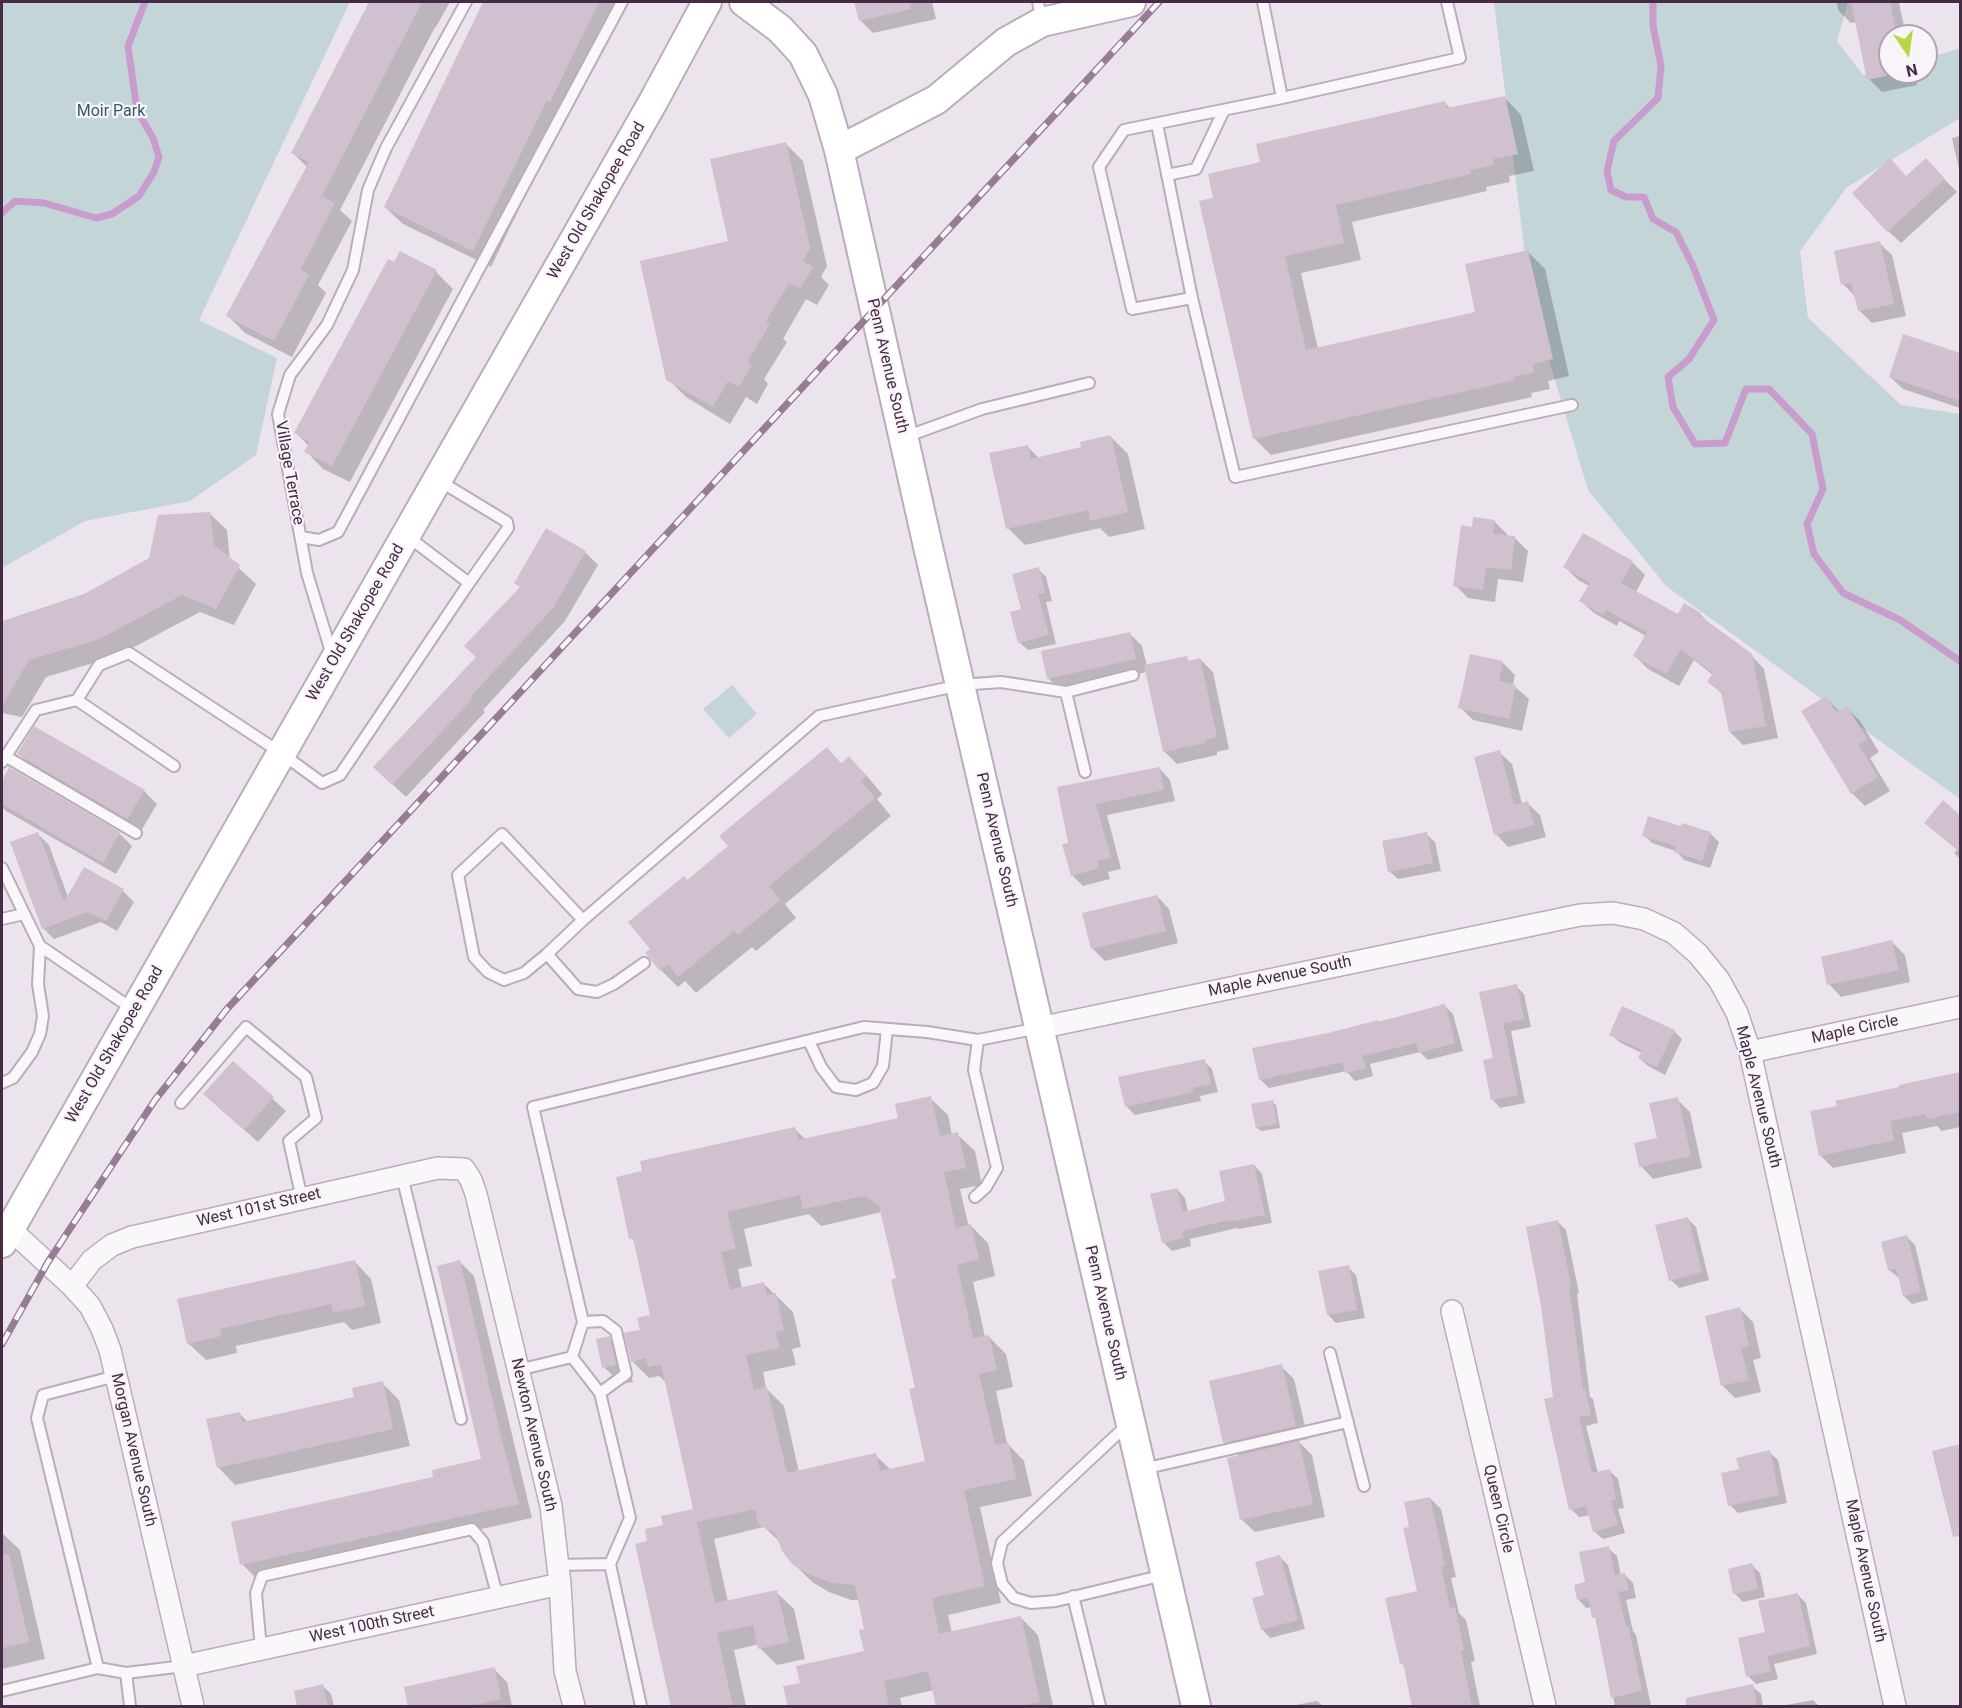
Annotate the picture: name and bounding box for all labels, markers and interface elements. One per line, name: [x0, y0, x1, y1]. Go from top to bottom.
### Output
north arrow: [1878, 24, 1938, 84]
text: N: [1904, 60, 1919, 81]
park label: Moir Park: [77, 102, 145, 122]
street label: West Old Shakopee Road: [544, 119, 650, 283]
street label: Penn Avenue South: [862, 297, 912, 435]
street label: Village Terrace: [270, 419, 308, 527]
street label: West Old Shakopee Road: [303, 541, 409, 705]
street label: Penn Avenue South: [971, 771, 1021, 909]
street label: Maple Avenue South: [1207, 952, 1353, 1002]
street label: West Old Shakopee Road: [62, 963, 168, 1127]
street label: Maple Circle: [1810, 1011, 1900, 1049]
street label: Maple Avenue South: [1731, 1024, 1785, 1170]
street label: West 101st Street: [195, 1184, 323, 1232]
street label: Penn Avenue South: [1080, 1244, 1130, 1382]
street label: Newton Avenue South: [506, 1356, 560, 1514]
street label: Morgan Avenue South: [106, 1372, 160, 1528]
street label: Queen Circle: [1479, 1463, 1517, 1555]
street label: Maple Avenue South: [1840, 1498, 1890, 1644]
street label: West 100th Street: [308, 1602, 436, 1648]

